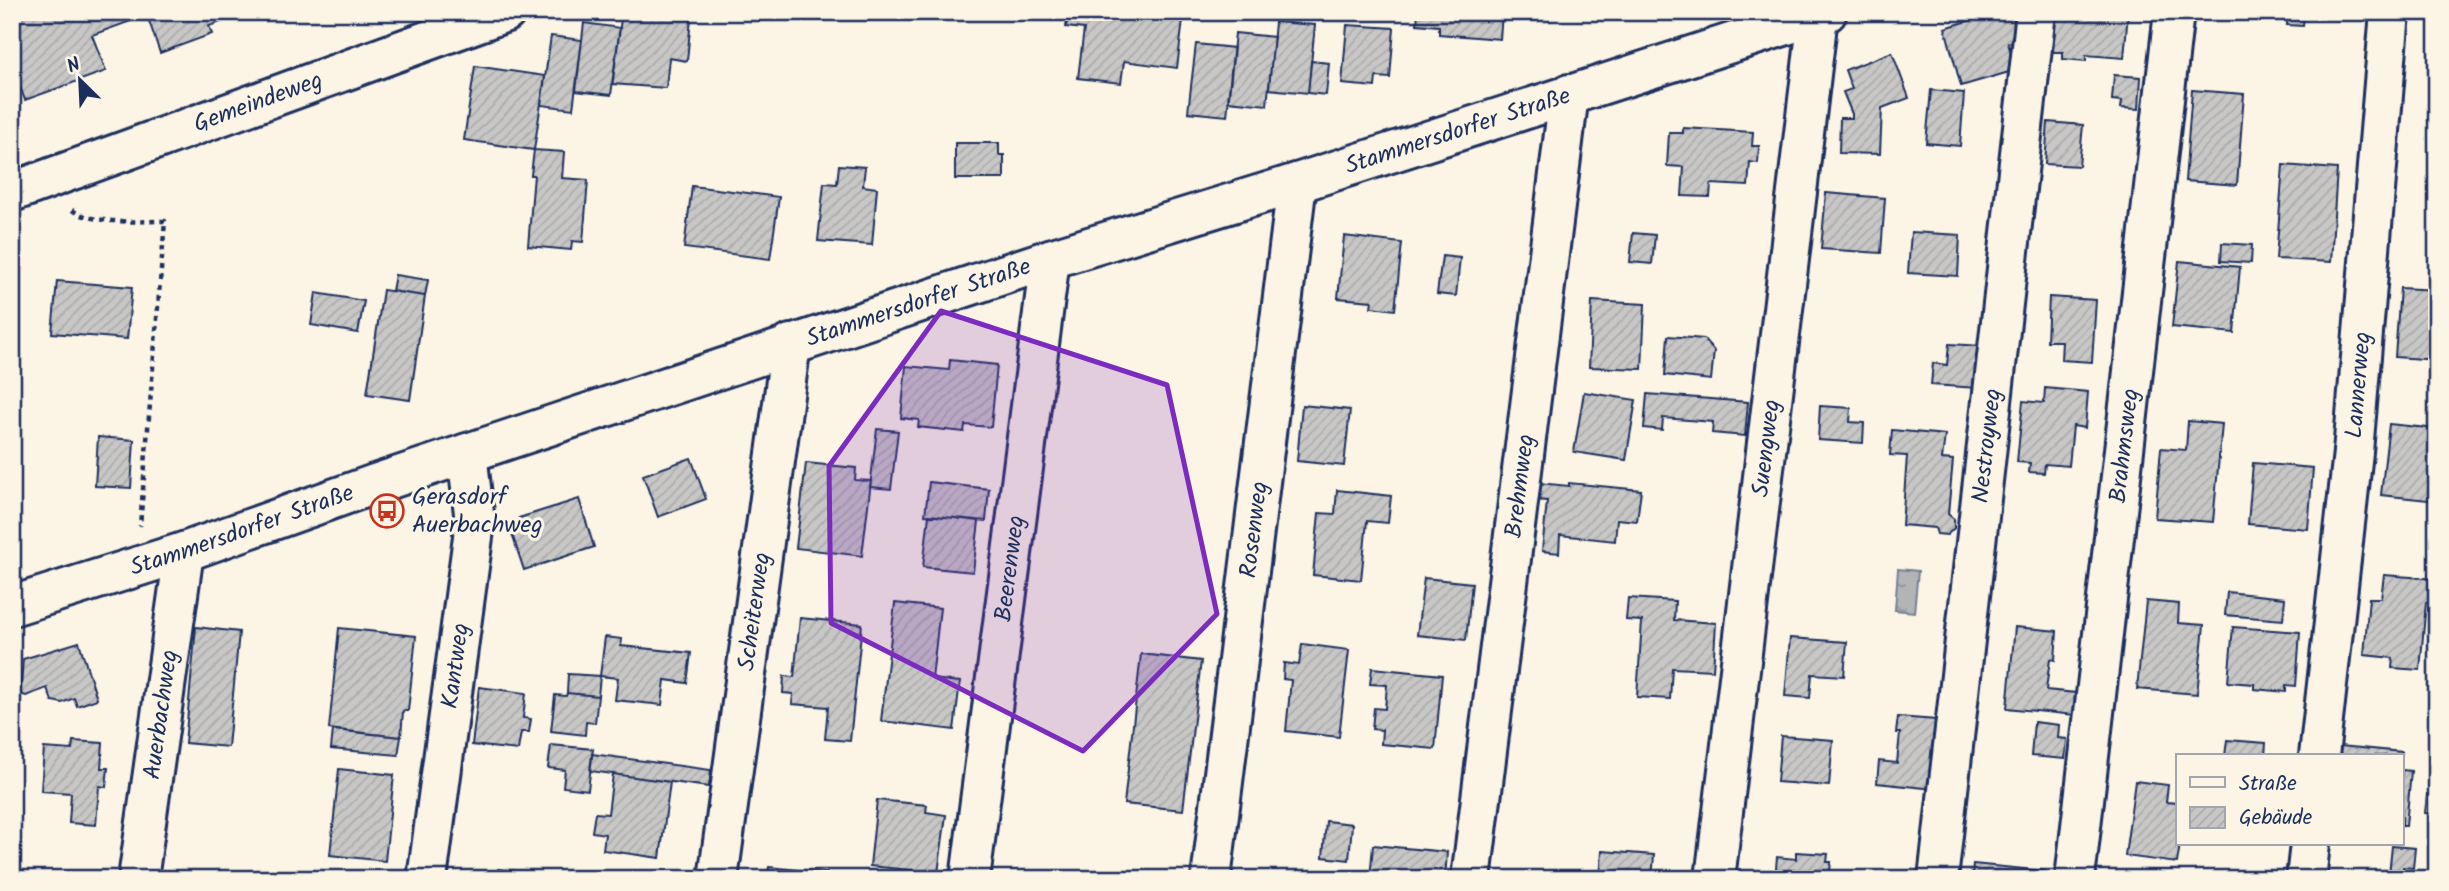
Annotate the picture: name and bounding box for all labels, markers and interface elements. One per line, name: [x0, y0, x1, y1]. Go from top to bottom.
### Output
north arrow: [46, 46, 116, 116]
text: N: [62, 50, 85, 82]
street label: Gemeindeweg: [188, 61, 328, 144]
street label: Stammersdorfer Straße: [1340, 76, 1576, 186]
street label: Stammersdorfer Straße: [801, 247, 1036, 358]
street label: Lannerweg: [2335, 330, 2383, 440]
street label: Nestroyweg: [1961, 386, 2013, 505]
street label: Brahmsweg: [2099, 386, 2150, 505]
street label: Suengweg: [1741, 397, 1792, 499]
street label: Brehmweg: [1494, 432, 1546, 540]
street label: Stammersdorfer Straße: [125, 473, 360, 587]
place label: Gerasdorf Auerbachweg: [412, 478, 543, 545]
street label: Rosenweg: [1229, 479, 1279, 580]
bus stop icon: Gerasdorf Auerbachweg: [368, 492, 406, 530]
street label: Beerenweg: [984, 513, 1036, 624]
street label: Scheiterweg: [727, 550, 782, 673]
street label: Kantweg: [431, 621, 481, 711]
street label: Auerbachweg: [133, 647, 190, 782]
legend: [2176, 754, 2404, 846]
text: Straße: [2239, 768, 2297, 801]
text: Gebäude: [2239, 802, 2313, 835]

